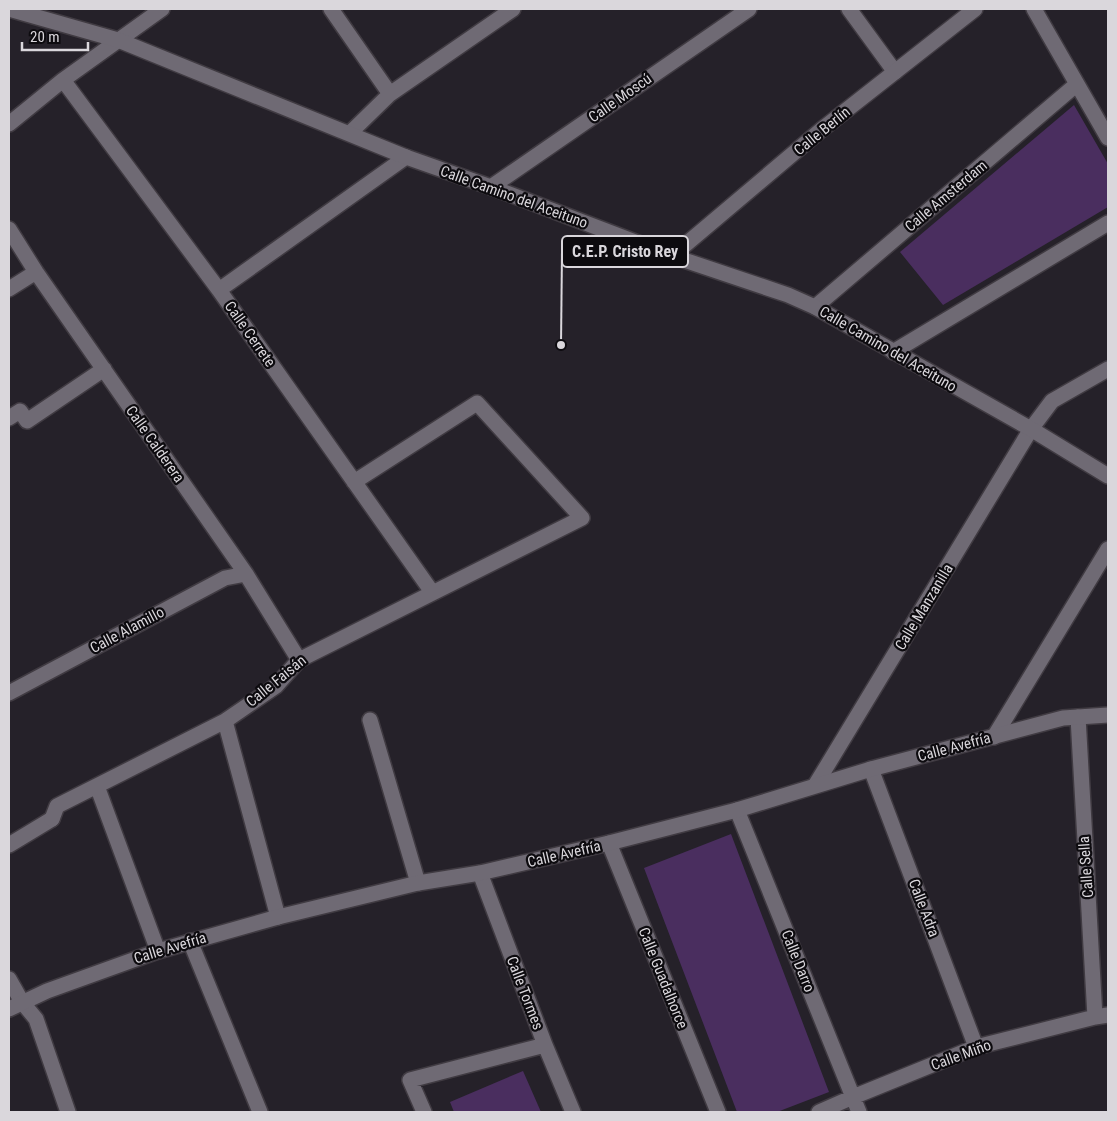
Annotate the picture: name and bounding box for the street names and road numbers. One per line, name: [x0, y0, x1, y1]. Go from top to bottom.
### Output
street label: Calle Moscú: [585, 70, 655, 126]
street label: Calle Berlín: [790, 103, 854, 159]
street label: Calle Amsterdam: [901, 156, 991, 236]
street label: Calle Camino del Aceituno: [438, 162, 590, 232]
street label: Calle Cerrete: [221, 298, 279, 370]
street label: Calle Camino del Aceituno: [816, 302, 960, 396]
street label: Calle Calderera: [122, 402, 188, 486]
street label: Calle Manzanilla: [891, 561, 957, 653]
street label: Calle Alamillo: [87, 603, 167, 657]
street label: Calle Faisán: [242, 651, 310, 711]
street label: Calle Avefría: [916, 729, 992, 765]
street label: Calle Sella: [1075, 835, 1097, 899]
street label: Calle Avefría: [526, 837, 602, 871]
street label: Calle Adra: [905, 876, 943, 940]
street label: Calle Guadalhorce: [635, 925, 691, 1031]
street label: Calle Darro: [777, 927, 819, 995]
street label: Calle Avefría: [132, 928, 208, 968]
street label: Calle Tormes: [503, 954, 547, 1032]
street label: Calle Miño: [928, 1036, 994, 1074]

